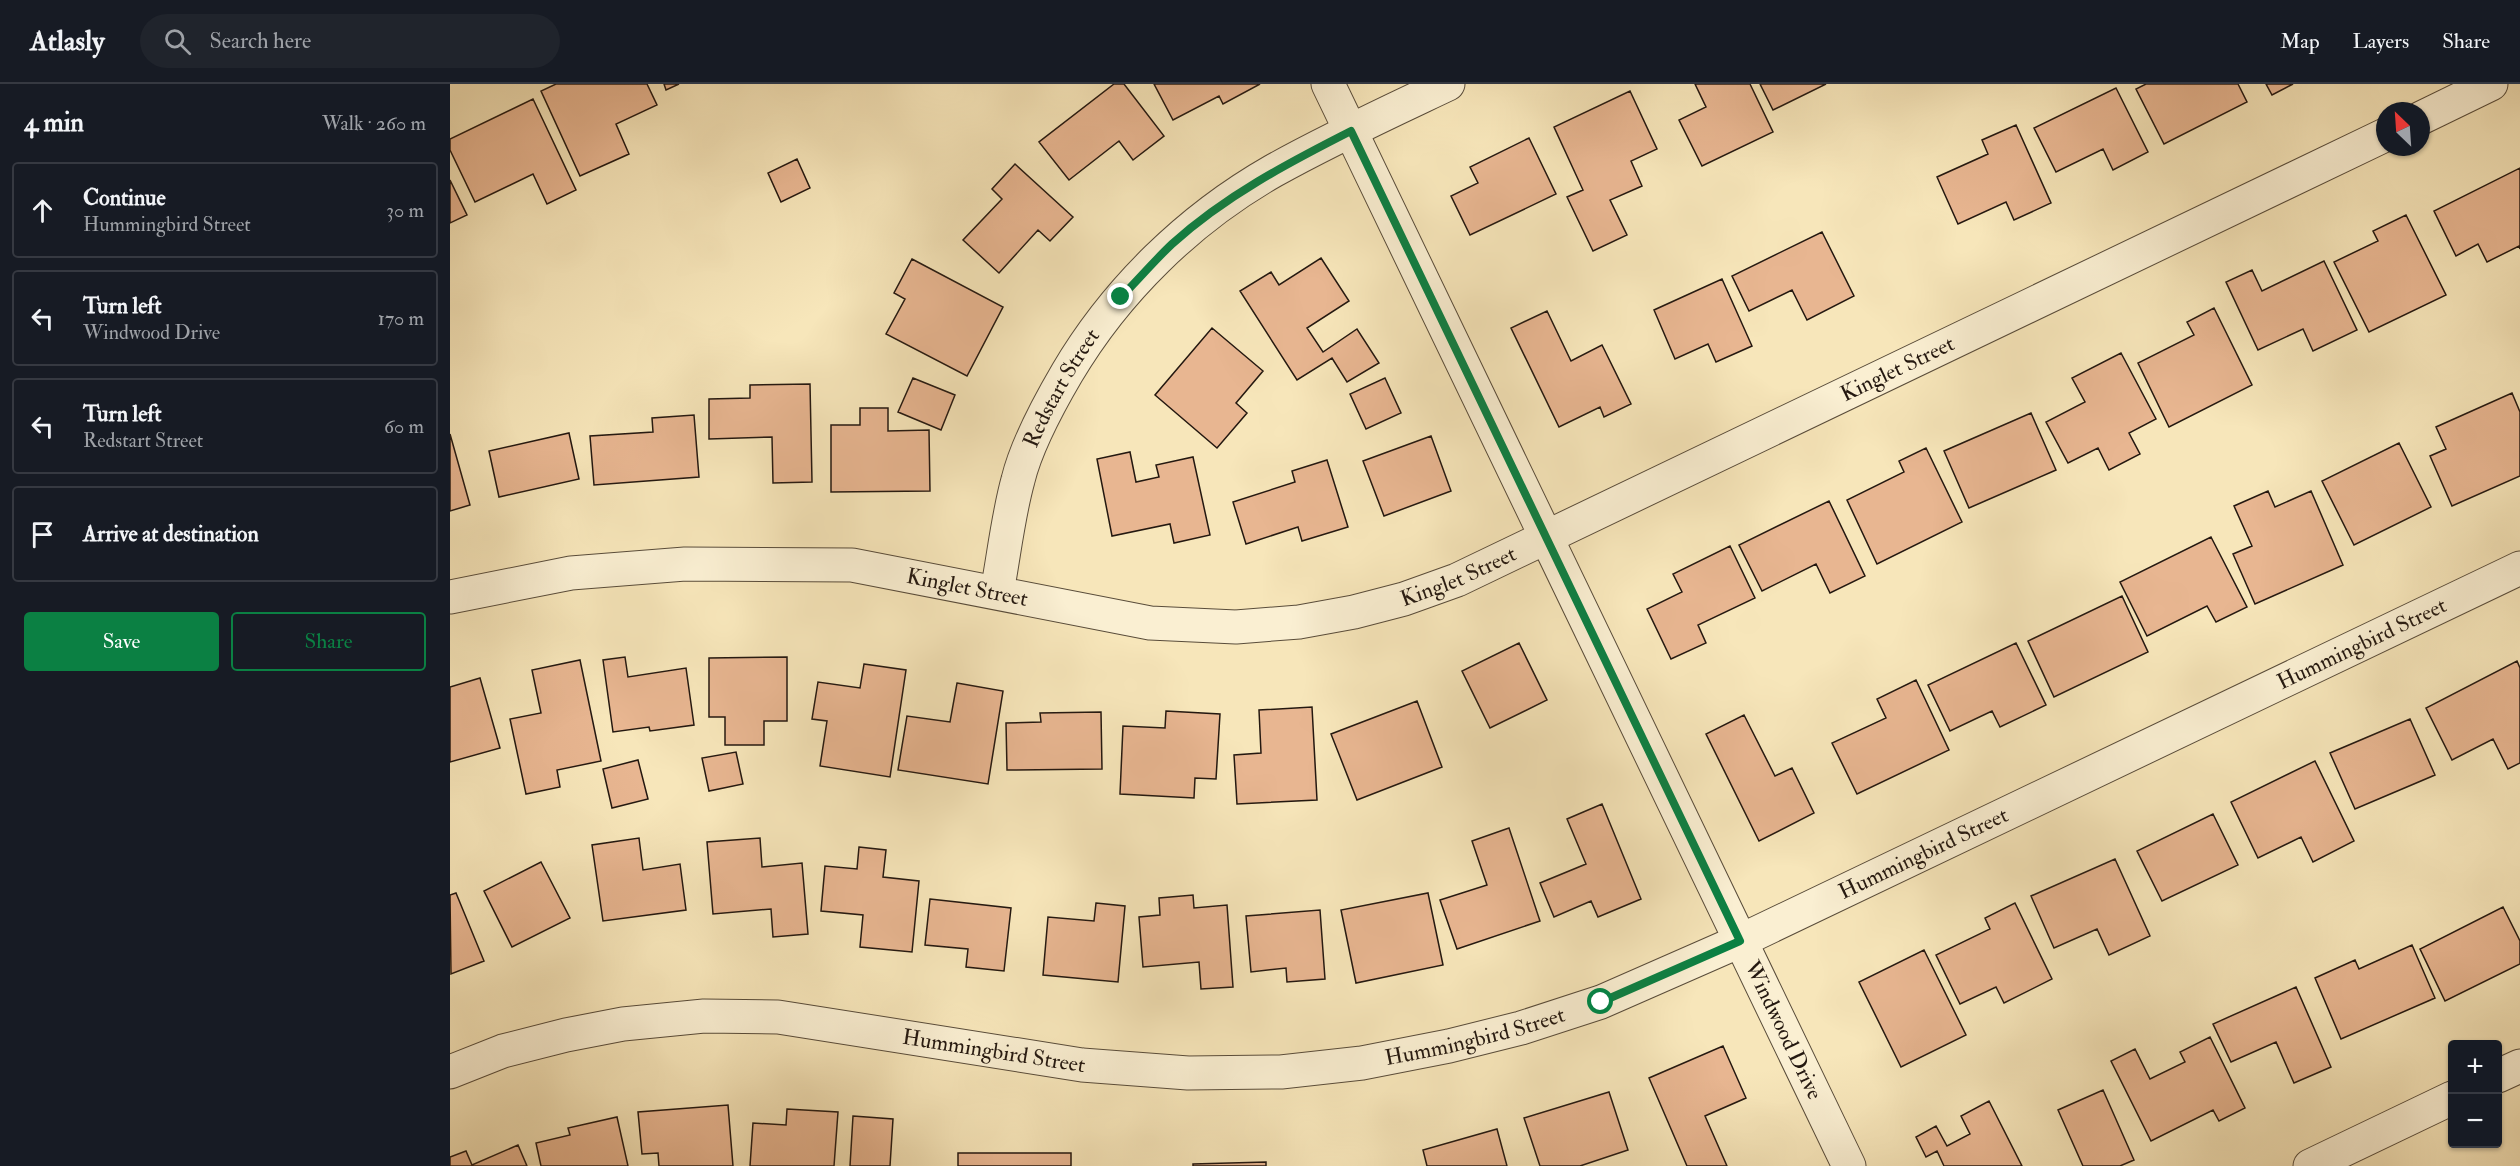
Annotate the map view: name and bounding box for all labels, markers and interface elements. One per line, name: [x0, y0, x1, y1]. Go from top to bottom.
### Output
search box: [140, 14, 560, 68]
text: Atlasly: [30, 24, 104, 59]
icon: search: [161, 25, 194, 58]
text: Search here: [209, 27, 311, 55]
text: Map: [2280, 28, 2320, 55]
text: Layers: [2353, 28, 2409, 55]
text: Share: [2442, 28, 2490, 55]
north arrow: [2376, 102, 2430, 156]
text: 4 min: [24, 107, 84, 139]
text: Walk · 260 m: [322, 111, 426, 136]
text: Continue: [83, 184, 166, 212]
icon: ahead: [26, 194, 59, 227]
text: 30 m: [386, 198, 424, 223]
text: Hummingbird Street: [83, 212, 251, 237]
route end: [1107, 283, 1133, 309]
text: Turn left: [83, 292, 162, 320]
icon: left: [26, 302, 59, 335]
text: 170 m: [378, 306, 424, 331]
text: Windwood Drive: [83, 320, 220, 345]
street label: Redstart Street: [1017, 323, 1106, 452]
street label: Kinglet Street: [1836, 330, 1959, 408]
text: Turn left: [83, 400, 162, 428]
icon: left: [26, 410, 59, 443]
text: 60 m: [384, 414, 424, 439]
text: Redstart Street: [83, 428, 203, 453]
icon: arrive: [26, 518, 59, 551]
text: Arrive at destination: [83, 520, 259, 548]
street label: Kinglet Street: [1397, 540, 1521, 613]
street label: Kinglet Street: [904, 562, 1030, 613]
street label: Hummingbird Street: [2272, 591, 2451, 696]
button: Save: [24, 612, 219, 671]
button: Share: [231, 612, 426, 671]
street label: Hummingbird Street: [1834, 801, 2013, 906]
street label: Windwood Drive: [1738, 955, 1829, 1104]
route start: [1587, 988, 1613, 1014]
street label: Hummingbird Street: [1383, 1001, 1569, 1072]
street label: Hummingbird Street: [900, 1023, 1087, 1079]
map controls: [2448, 1040, 2502, 1148]
button: +: [2448, 1040, 2502, 1094]
button: −: [2448, 1094, 2502, 1148]

